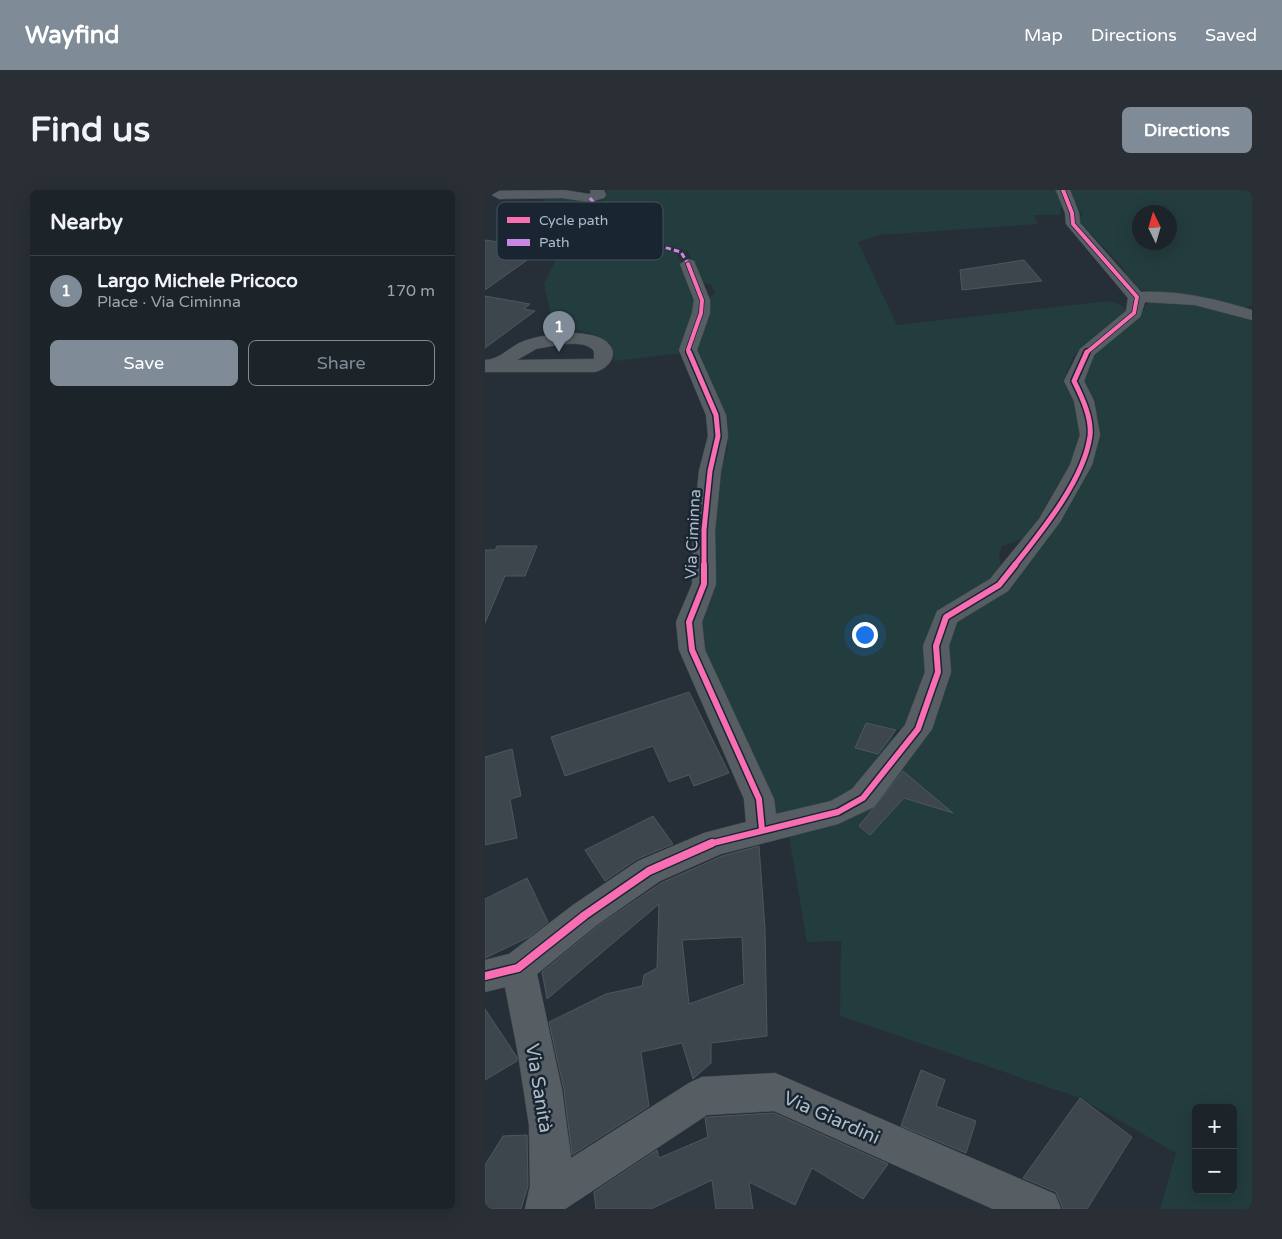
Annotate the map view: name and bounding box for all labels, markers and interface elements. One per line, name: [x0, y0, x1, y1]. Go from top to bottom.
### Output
text: Wayfind: [25, 21, 120, 50]
text: Map: [1024, 24, 1063, 46]
text: Directions: [1091, 24, 1177, 46]
text: Saved: [1205, 24, 1257, 46]
button: Directions: [1122, 107, 1252, 153]
text: Find us: [30, 109, 150, 151]
legend: [497, 202, 663, 260]
north arrow: [1132, 205, 1177, 250]
text: Nearby: [50, 210, 123, 235]
text: Cycle path: [539, 212, 608, 229]
text: Path: [539, 234, 570, 251]
text: Largo Michele Pricoco: [97, 270, 298, 292]
text: 1: [61, 281, 71, 301]
text: 170 m: [386, 281, 435, 301]
text: Place · Via Ciminna: [97, 292, 241, 312]
pin: 1: [543, 311, 575, 352]
button: Save: [50, 340, 238, 386]
button: Share: [248, 340, 435, 386]
street label: Via Ciminna: [681, 488, 705, 580]
your location: [852, 622, 878, 648]
street label: Via Sanità: [521, 1042, 557, 1134]
street label: Via Giardini: [780, 1087, 883, 1149]
map controls: [1192, 1104, 1237, 1194]
button: +: [1192, 1104, 1237, 1149]
button: −: [1192, 1149, 1237, 1194]

